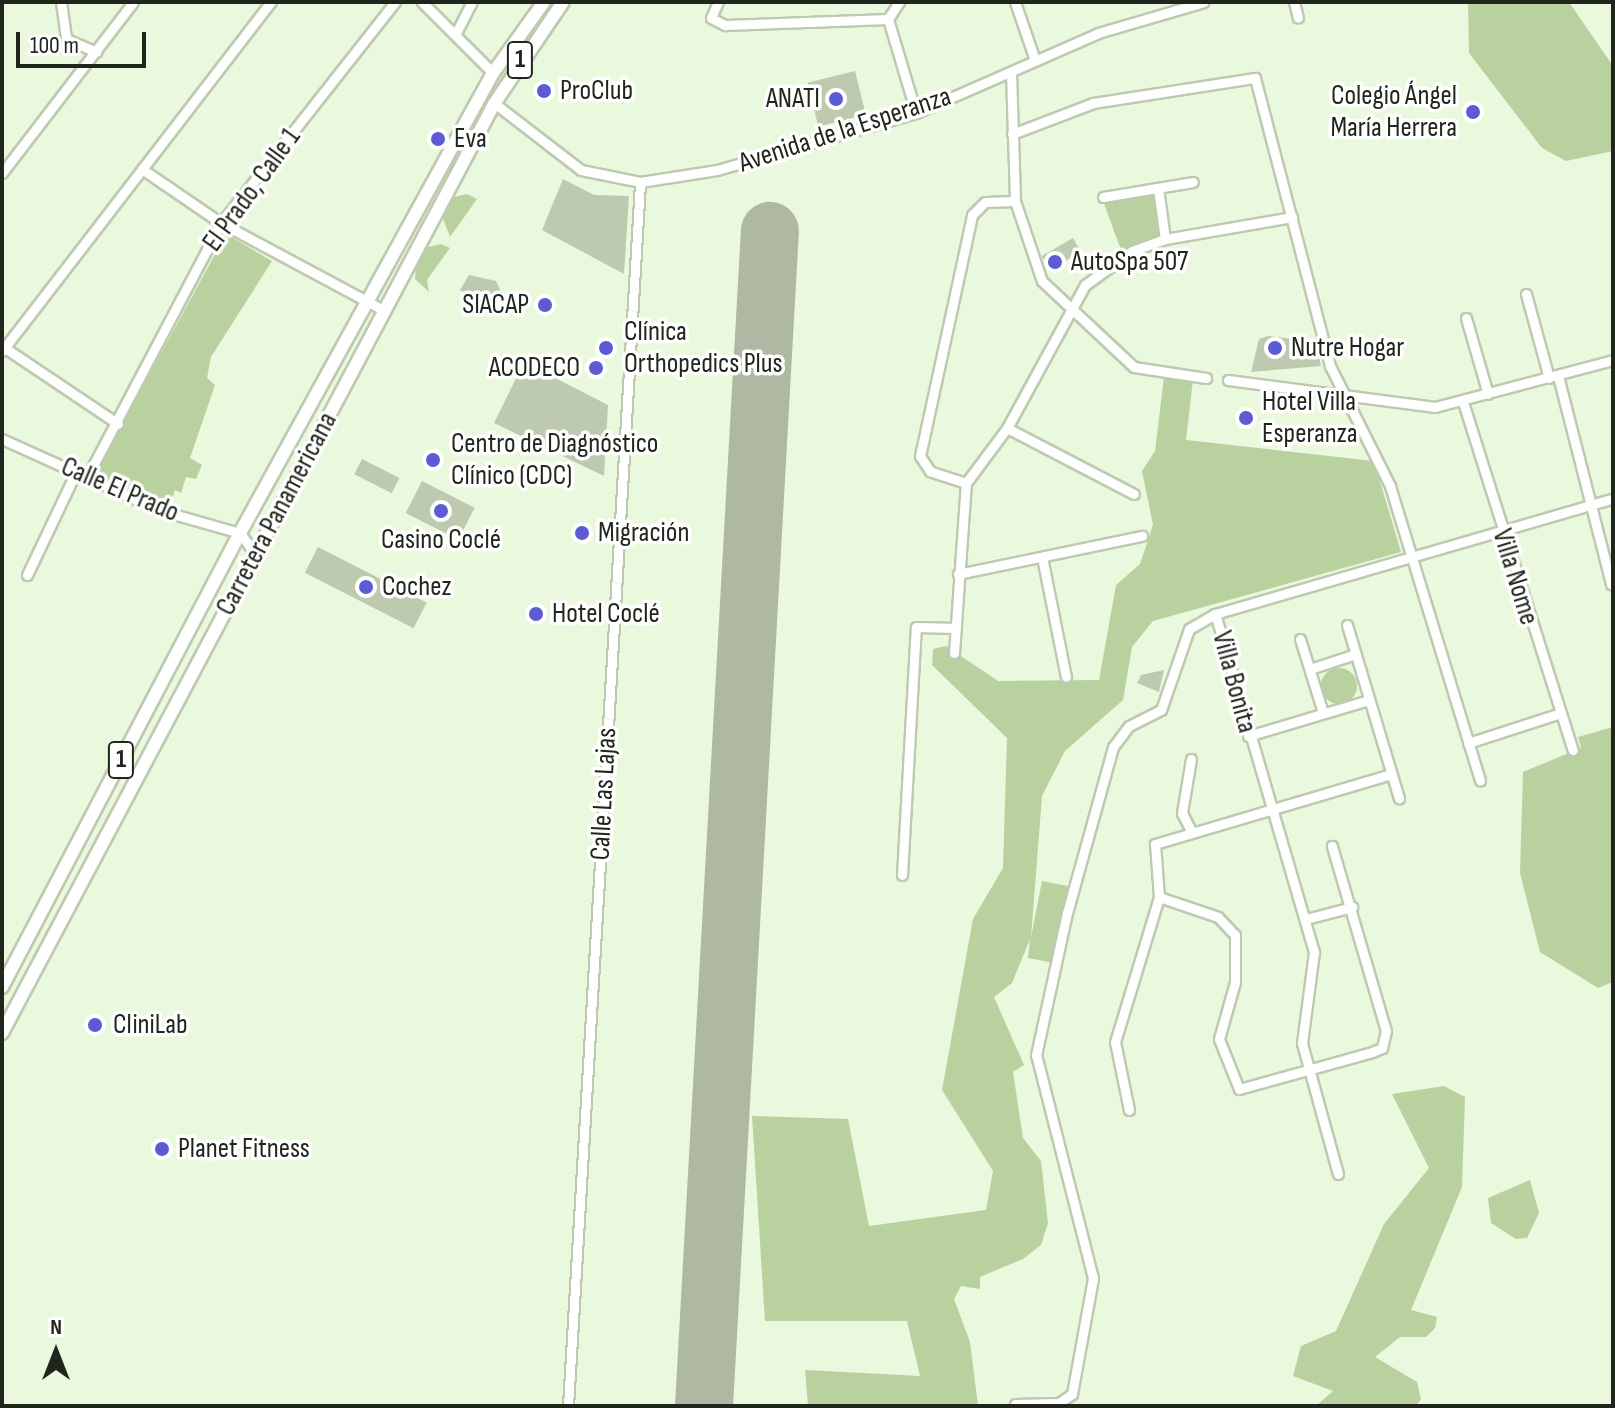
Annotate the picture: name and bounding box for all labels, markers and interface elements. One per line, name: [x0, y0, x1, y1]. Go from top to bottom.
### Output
scale bar: [20, 16, 150, 66]
text: 100 m: [30, 31, 79, 60]
road number: 1: [506, 38, 534, 82]
place label: ProClub: [560, 74, 633, 108]
place label: Colegio Ángel María Herrera: [1330, 79, 1457, 145]
street label: Avenida de la Esperanza: [735, 80, 955, 180]
marker: ProClub: [535, 82, 553, 100]
place label: ANATI: [766, 82, 820, 116]
marker: ANATI: [827, 90, 845, 108]
marker: Colegio Ángel María Herrera: [1464, 103, 1482, 121]
street label: El Prado, Calle 1: [196, 122, 308, 258]
place label: Eva: [454, 122, 487, 156]
marker: Eva: [429, 130, 447, 148]
place label: AutoSpa 507: [1071, 245, 1188, 279]
marker: AutoSpa 507: [1046, 253, 1064, 271]
place label: SIACAP: [462, 288, 529, 322]
marker: SIACAP: [536, 296, 554, 314]
place label: Clínica Orthopedics Plus: [624, 315, 783, 381]
place label: Nutre Hogar: [1291, 331, 1404, 365]
marker: Clínica Orthopedics Plus: [595, 337, 617, 359]
marker: Nutre Hogar: [1266, 339, 1284, 357]
place label: ACODECO: [489, 351, 580, 385]
marker: ACODECO: [587, 359, 605, 377]
place label: Hotel Villa Esperanza: [1262, 385, 1358, 451]
street label: Carretera Panamericana: [209, 407, 345, 621]
marker: Hotel Villa Esperanza: [1237, 409, 1255, 427]
place label: Centro de Diagnóstico Clínico (CDC): [451, 427, 658, 493]
marker: Centro de Diagnóstico Clínico (CDC): [422, 449, 444, 471]
street label: Calle El Prado: [56, 450, 184, 530]
marker: Casino Coclé: [432, 502, 450, 520]
place label: Migración: [598, 516, 689, 550]
place label: Casino Coclé: [381, 523, 501, 557]
marker: Migración: [573, 524, 591, 542]
street label: Villa Nome: [1485, 525, 1545, 629]
place label: Cochez: [382, 570, 451, 604]
marker: Cochez: [357, 578, 375, 596]
place label: Hotel Coclé: [552, 597, 660, 631]
marker: Hotel Coclé: [527, 605, 545, 623]
street label: Villa Bonita: [1204, 627, 1264, 737]
street label: Calle Las Lajas: [584, 727, 624, 861]
road number: 1: [107, 738, 135, 782]
place label: CliniLab: [113, 1008, 188, 1042]
marker: CliniLab: [84, 1014, 106, 1036]
place label: Planet Fitness: [178, 1132, 310, 1166]
marker: Planet Fitness: [153, 1140, 171, 1158]
north arrow: [16, 1312, 96, 1392]
text: N: [50, 1314, 62, 1341]

